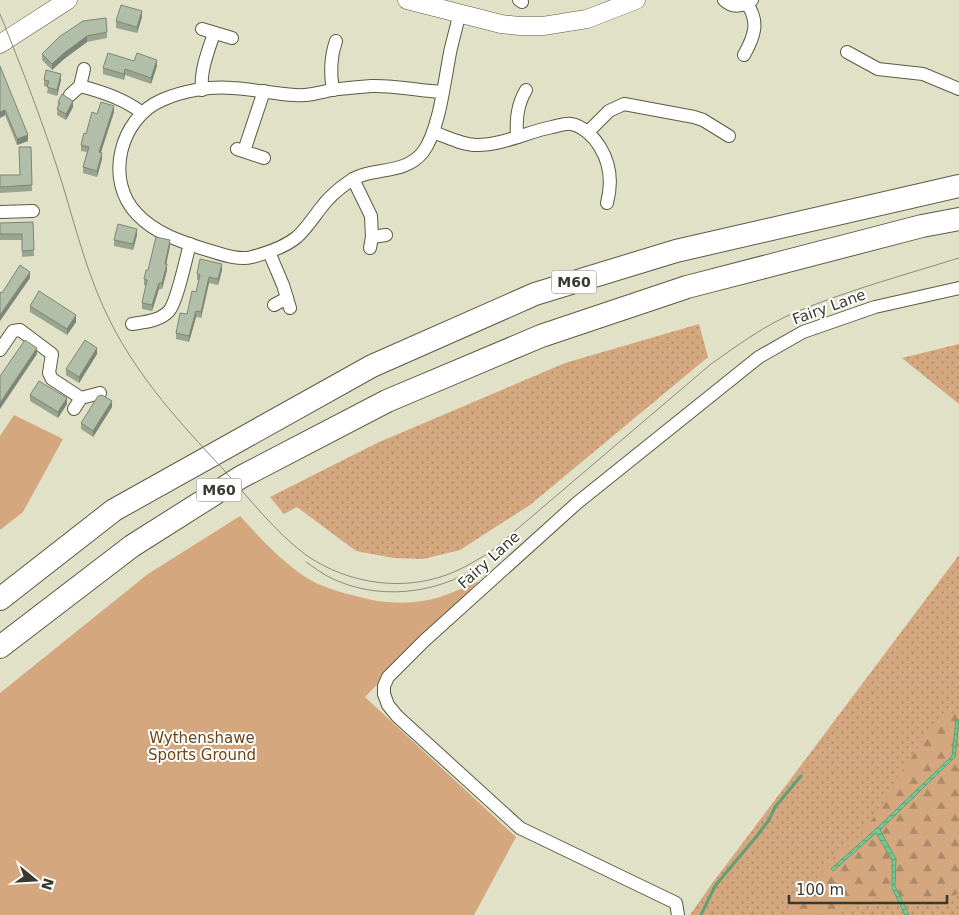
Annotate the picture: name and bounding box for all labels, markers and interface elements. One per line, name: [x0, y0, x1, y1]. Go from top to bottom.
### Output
road number: M60: [552, 270, 596, 294]
street label: Fairy Lane: [790, 285, 868, 329]
road number: M60: [196, 478, 242, 502]
street label: Fairy Lane: [454, 528, 524, 592]
park label: Wythenshawe Sports Ground: [148, 729, 256, 764]
north arrow: [10, 855, 60, 905]
scale bar: [789, 872, 946, 904]
text: N: [38, 876, 57, 892]
text: 100 m: [796, 881, 844, 899]

